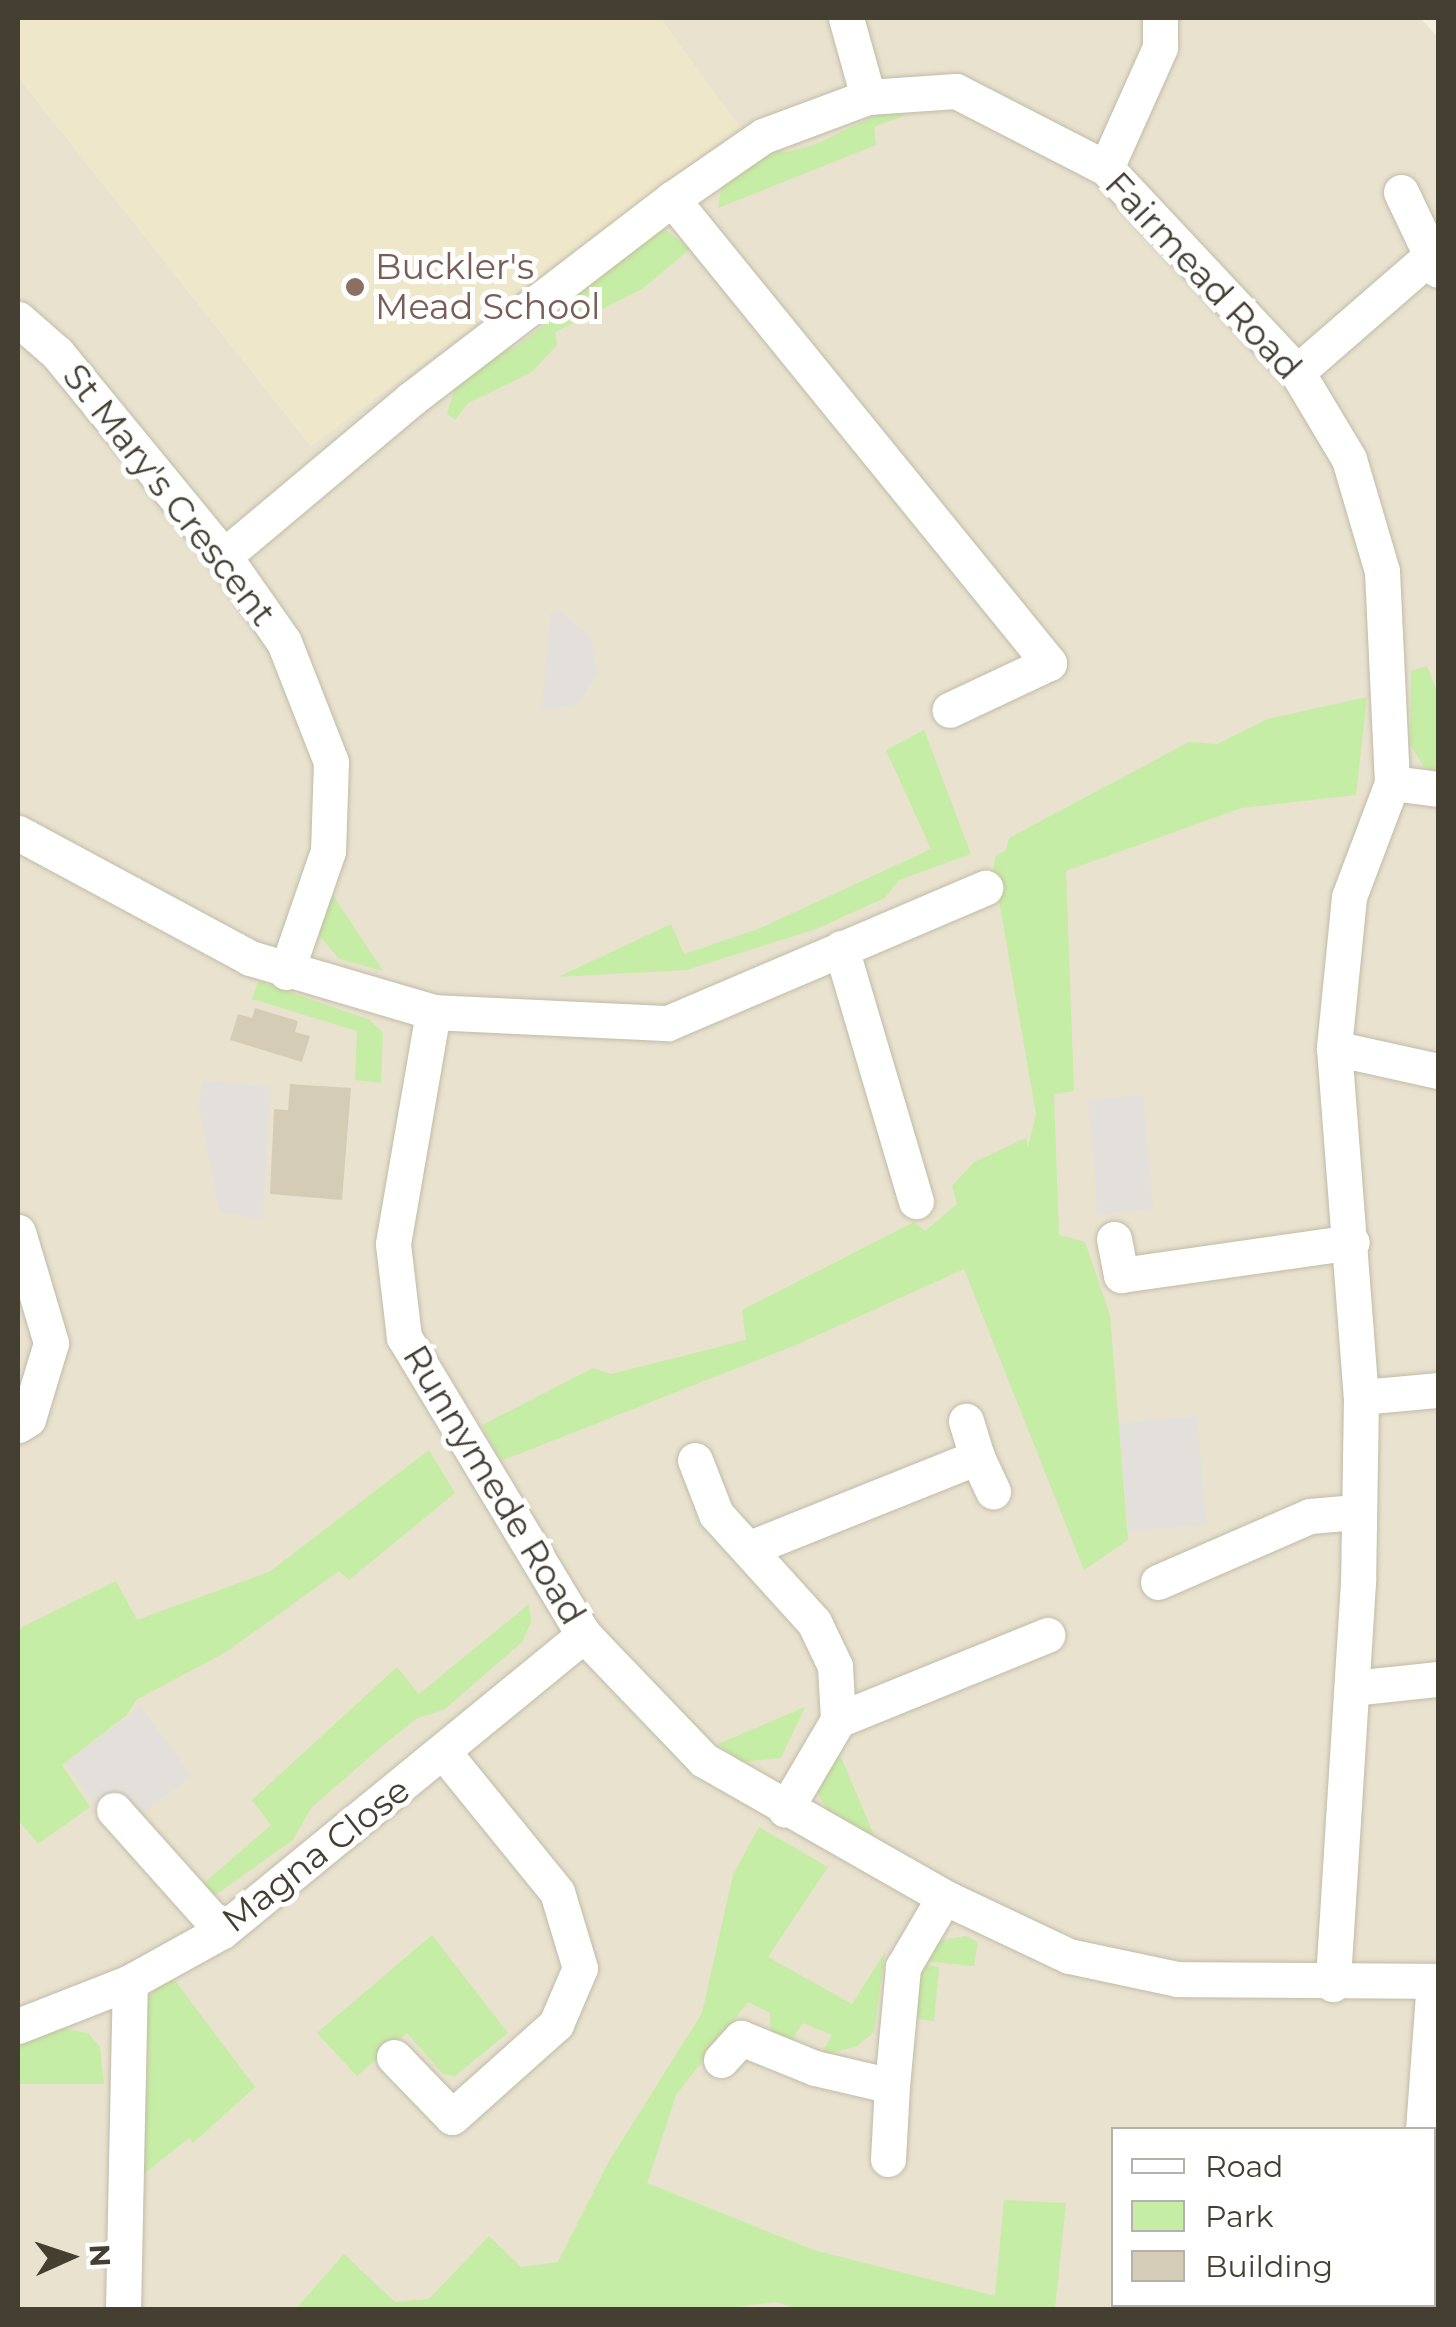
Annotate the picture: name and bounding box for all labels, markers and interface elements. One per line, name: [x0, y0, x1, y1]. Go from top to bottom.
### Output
street label: Fairmead Road: [1096, 164, 1310, 388]
place label: Buckler's Mead School: [375, 246, 601, 328]
marker: Buckler's Mead School: [344, 276, 366, 298]
street label: St Mary's Crescent: [54, 356, 284, 634]
street label: Runnymede Road: [394, 1338, 594, 1632]
street label: Magna Close: [214, 1769, 418, 1941]
legend: [1111, 2127, 1436, 2307]
text: Road: [1205, 2148, 1283, 2185]
text: Park: [1205, 2198, 1274, 2235]
north arrow: [20, 2207, 120, 2307]
text: N: [82, 2243, 118, 2268]
text: Building: [1205, 2248, 1333, 2285]

